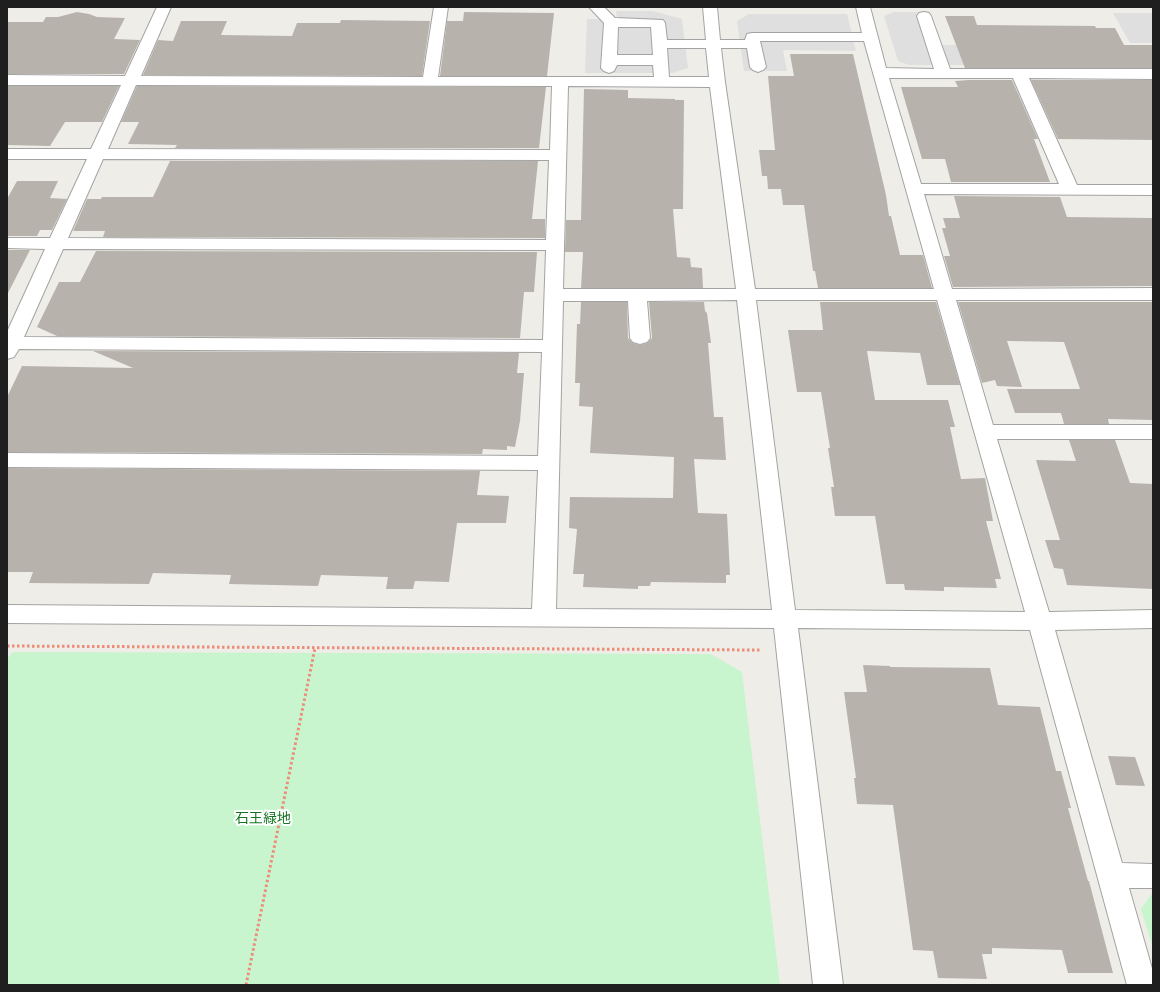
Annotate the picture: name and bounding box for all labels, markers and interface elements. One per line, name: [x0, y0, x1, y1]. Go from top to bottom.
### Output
park label: 石王緑地: [235, 811, 291, 827]

